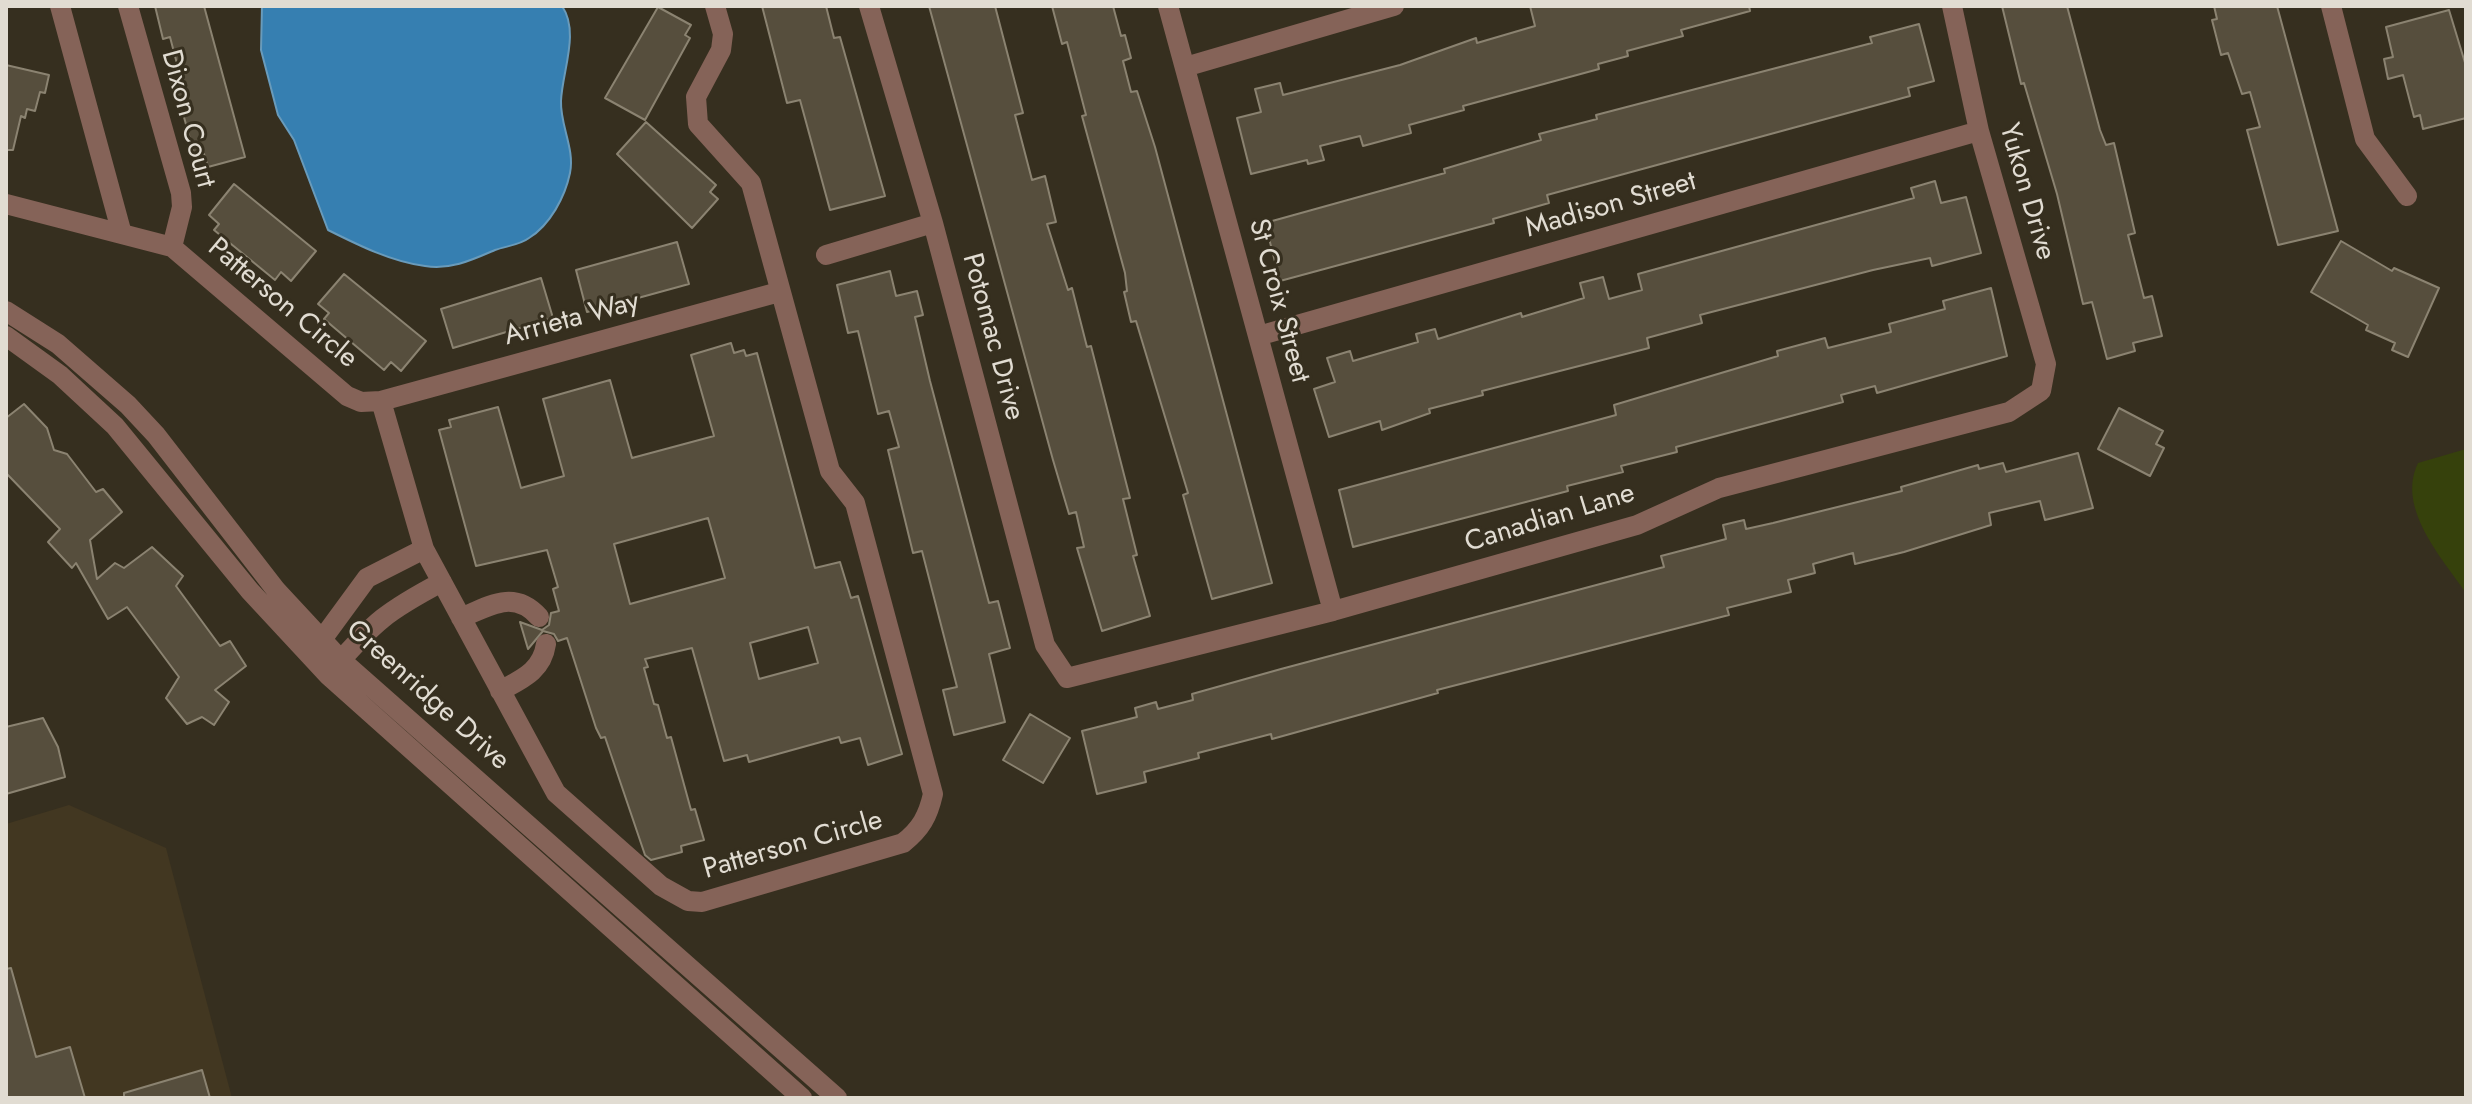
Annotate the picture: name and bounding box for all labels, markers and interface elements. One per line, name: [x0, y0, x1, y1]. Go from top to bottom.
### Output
street label: Dixon Court: [152, 46, 222, 192]
street label: Yukon Drive: [1990, 120, 2062, 264]
street label: Madison Street: [1522, 166, 1700, 246]
street label: St Croix Street: [1240, 215, 1316, 387]
street label: Patterson Circle: [200, 232, 364, 376]
street label: Potomac Drive: [954, 250, 1030, 424]
street label: Arrieta Way: [501, 286, 643, 354]
street label: Canadian Lane: [1461, 477, 1639, 561]
street label: Greenridge Drive: [338, 614, 516, 778]
street label: Patterson Circle: [699, 804, 887, 888]

